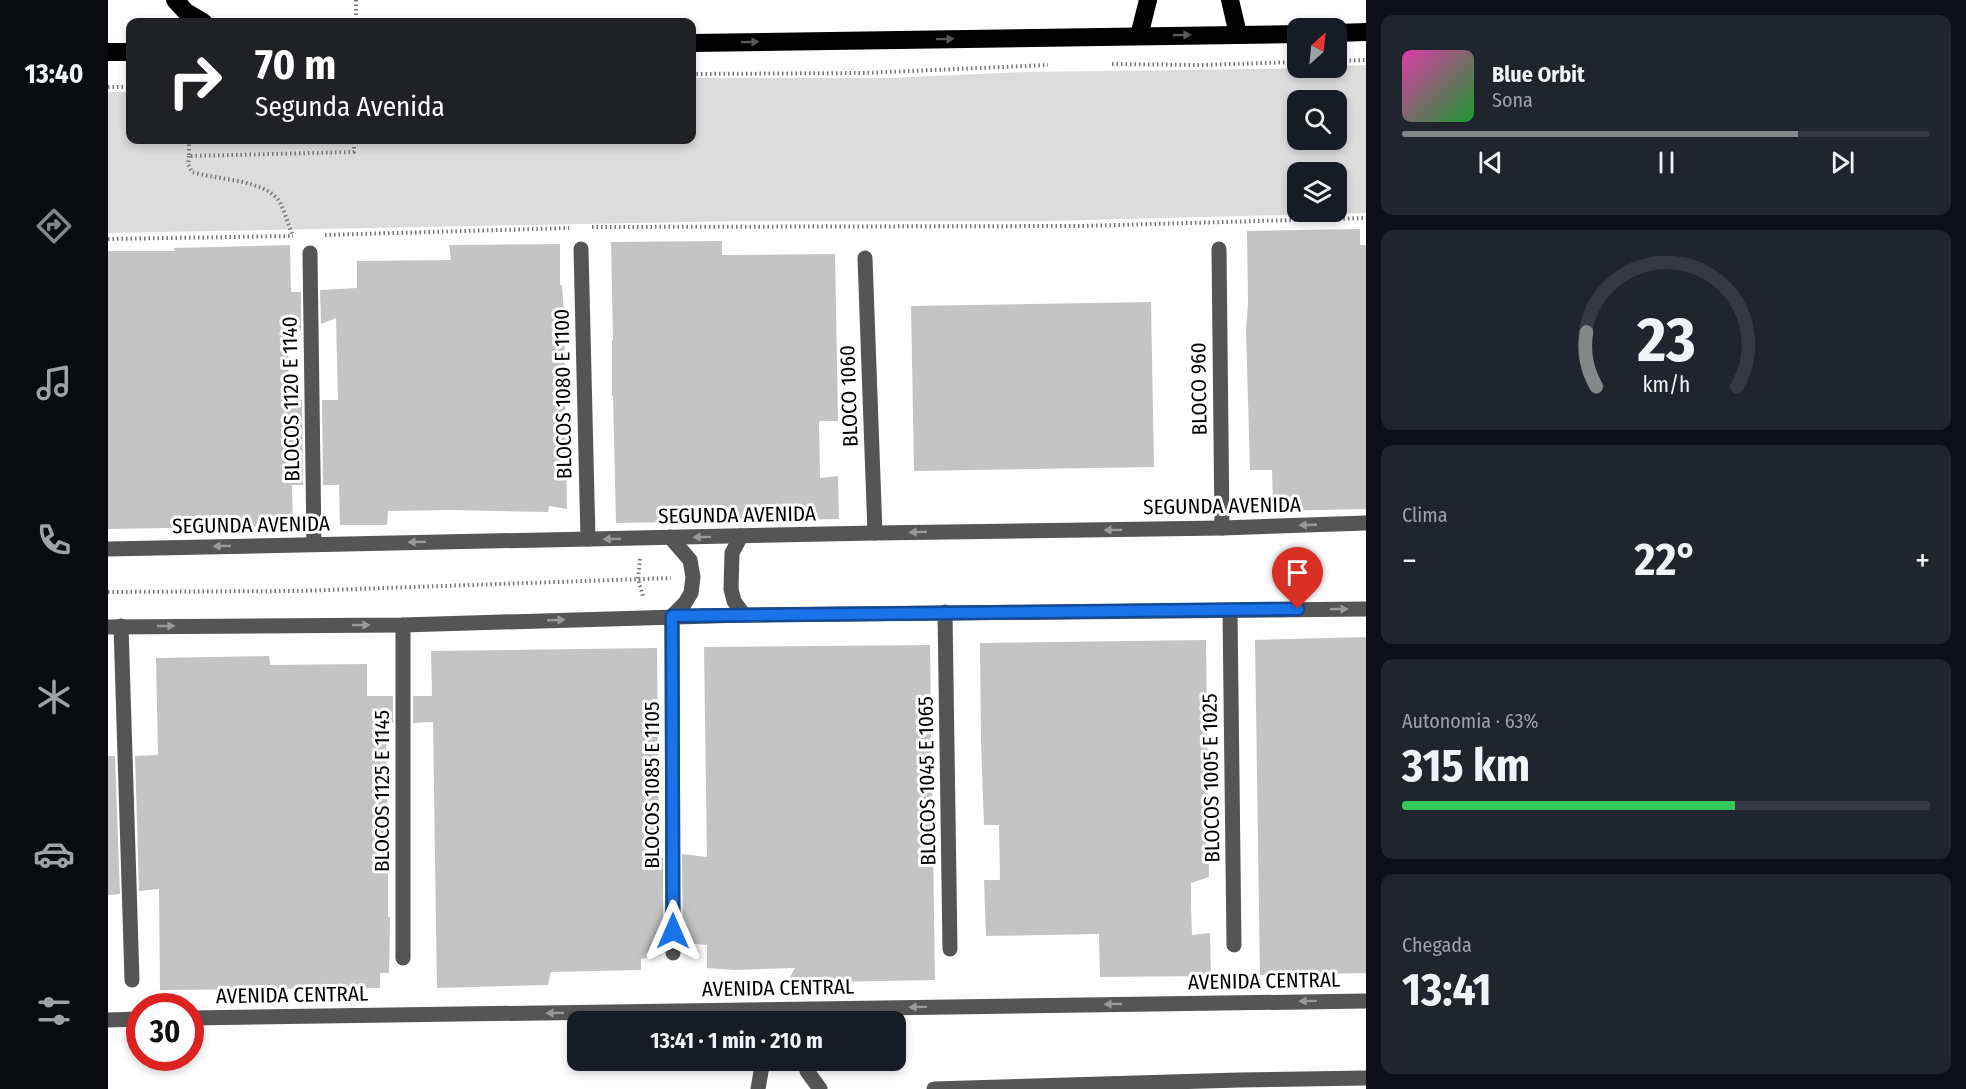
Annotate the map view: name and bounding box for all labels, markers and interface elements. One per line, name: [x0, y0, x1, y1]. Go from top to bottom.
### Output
north arrow: [1287, 18, 1347, 78]
map controls: [1287, 18, 1347, 222]
one-way arrow: [1172, 31, 1191, 40]
one-way arrow: [935, 34, 954, 44]
one-way arrow: [740, 37, 759, 47]
text: 70 m: [255, 40, 336, 90]
icon: right: [156, 42, 234, 120]
text: 13:40: [25, 58, 83, 90]
text: Blue Orbit: [1492, 61, 1585, 88]
text: Sona: [1492, 88, 1533, 112]
button: search: [1287, 90, 1347, 150]
text: Segunda Avenida: [255, 91, 445, 123]
icon: previous: [1474, 146, 1507, 179]
icon: pause: [1650, 146, 1683, 179]
icon: next: [1826, 146, 1859, 179]
button: layers: [1287, 162, 1347, 222]
icon: directions: [33, 205, 75, 247]
text: 23: [1636, 303, 1695, 378]
street label: BLOCOS 1080 E 1100: [549, 309, 577, 479]
street label: BLOCOS 1120 E 1140: [277, 316, 305, 482]
street label: BLOCO 960: [1185, 342, 1213, 436]
street label: BLOCO 1060: [834, 345, 864, 447]
icon: music: [33, 362, 75, 404]
text: km/h: [1642, 372, 1690, 398]
street label: SEGUNDA AVENIDA: [1143, 492, 1301, 520]
street label: SEGUNDA AVENIDA: [658, 501, 816, 529]
text: Clima: [1402, 503, 1447, 527]
street label: SEGUNDA AVENIDA: [172, 511, 330, 539]
icon: phone: [33, 519, 75, 561]
one-way arrow: [1298, 521, 1317, 530]
one-way arrow: [1103, 525, 1122, 535]
one-way arrow: [908, 528, 927, 537]
one-way arrow: [692, 532, 711, 541]
text: 22°: [1635, 533, 1697, 587]
one-way arrow: [602, 534, 621, 544]
one-way arrow: [407, 538, 426, 547]
text: −: [1402, 541, 1417, 581]
text: +: [1915, 541, 1930, 581]
one-way arrow: [213, 542, 232, 551]
pin: [1272, 547, 1323, 609]
icon: arrive: [1281, 556, 1314, 589]
one-way arrow: [1330, 604, 1349, 614]
one-way arrow: [547, 615, 566, 625]
one-way arrow: [352, 620, 371, 630]
one-way arrow: [157, 621, 176, 631]
icon: climate: [33, 676, 75, 718]
street label: BLOCOS 1005 E 1025: [1197, 693, 1225, 863]
street label: BLOCOS 1045 E 1065: [913, 696, 941, 866]
street label: BLOCOS 1085 E 1105: [639, 701, 665, 869]
text: Autonomia · 63%: [1402, 709, 1538, 733]
street label: BLOCOS 1125 E 1145: [369, 710, 395, 872]
text: 315 km: [1402, 739, 1530, 793]
icon: car: [33, 833, 75, 875]
position arrow: [641, 899, 705, 963]
text: Chegada: [1402, 933, 1472, 957]
text: 13:41: [1402, 963, 1492, 1017]
street label: AVENIDA CENTRAL: [1188, 967, 1341, 995]
street label: AVENIDA CENTRAL: [702, 974, 855, 1002]
street label: AVENIDA CENTRAL: [216, 981, 369, 1009]
icon: filters: [33, 990, 75, 1032]
speed limit sign: 30: [126, 993, 204, 1071]
one-way arrow: [1298, 997, 1317, 1006]
one-way arrow: [1103, 999, 1122, 1009]
one-way arrow: [908, 1002, 927, 1012]
one-way arrow: [545, 1008, 564, 1018]
text: 13:41 · 1 min · 210 m: [650, 1027, 823, 1054]

